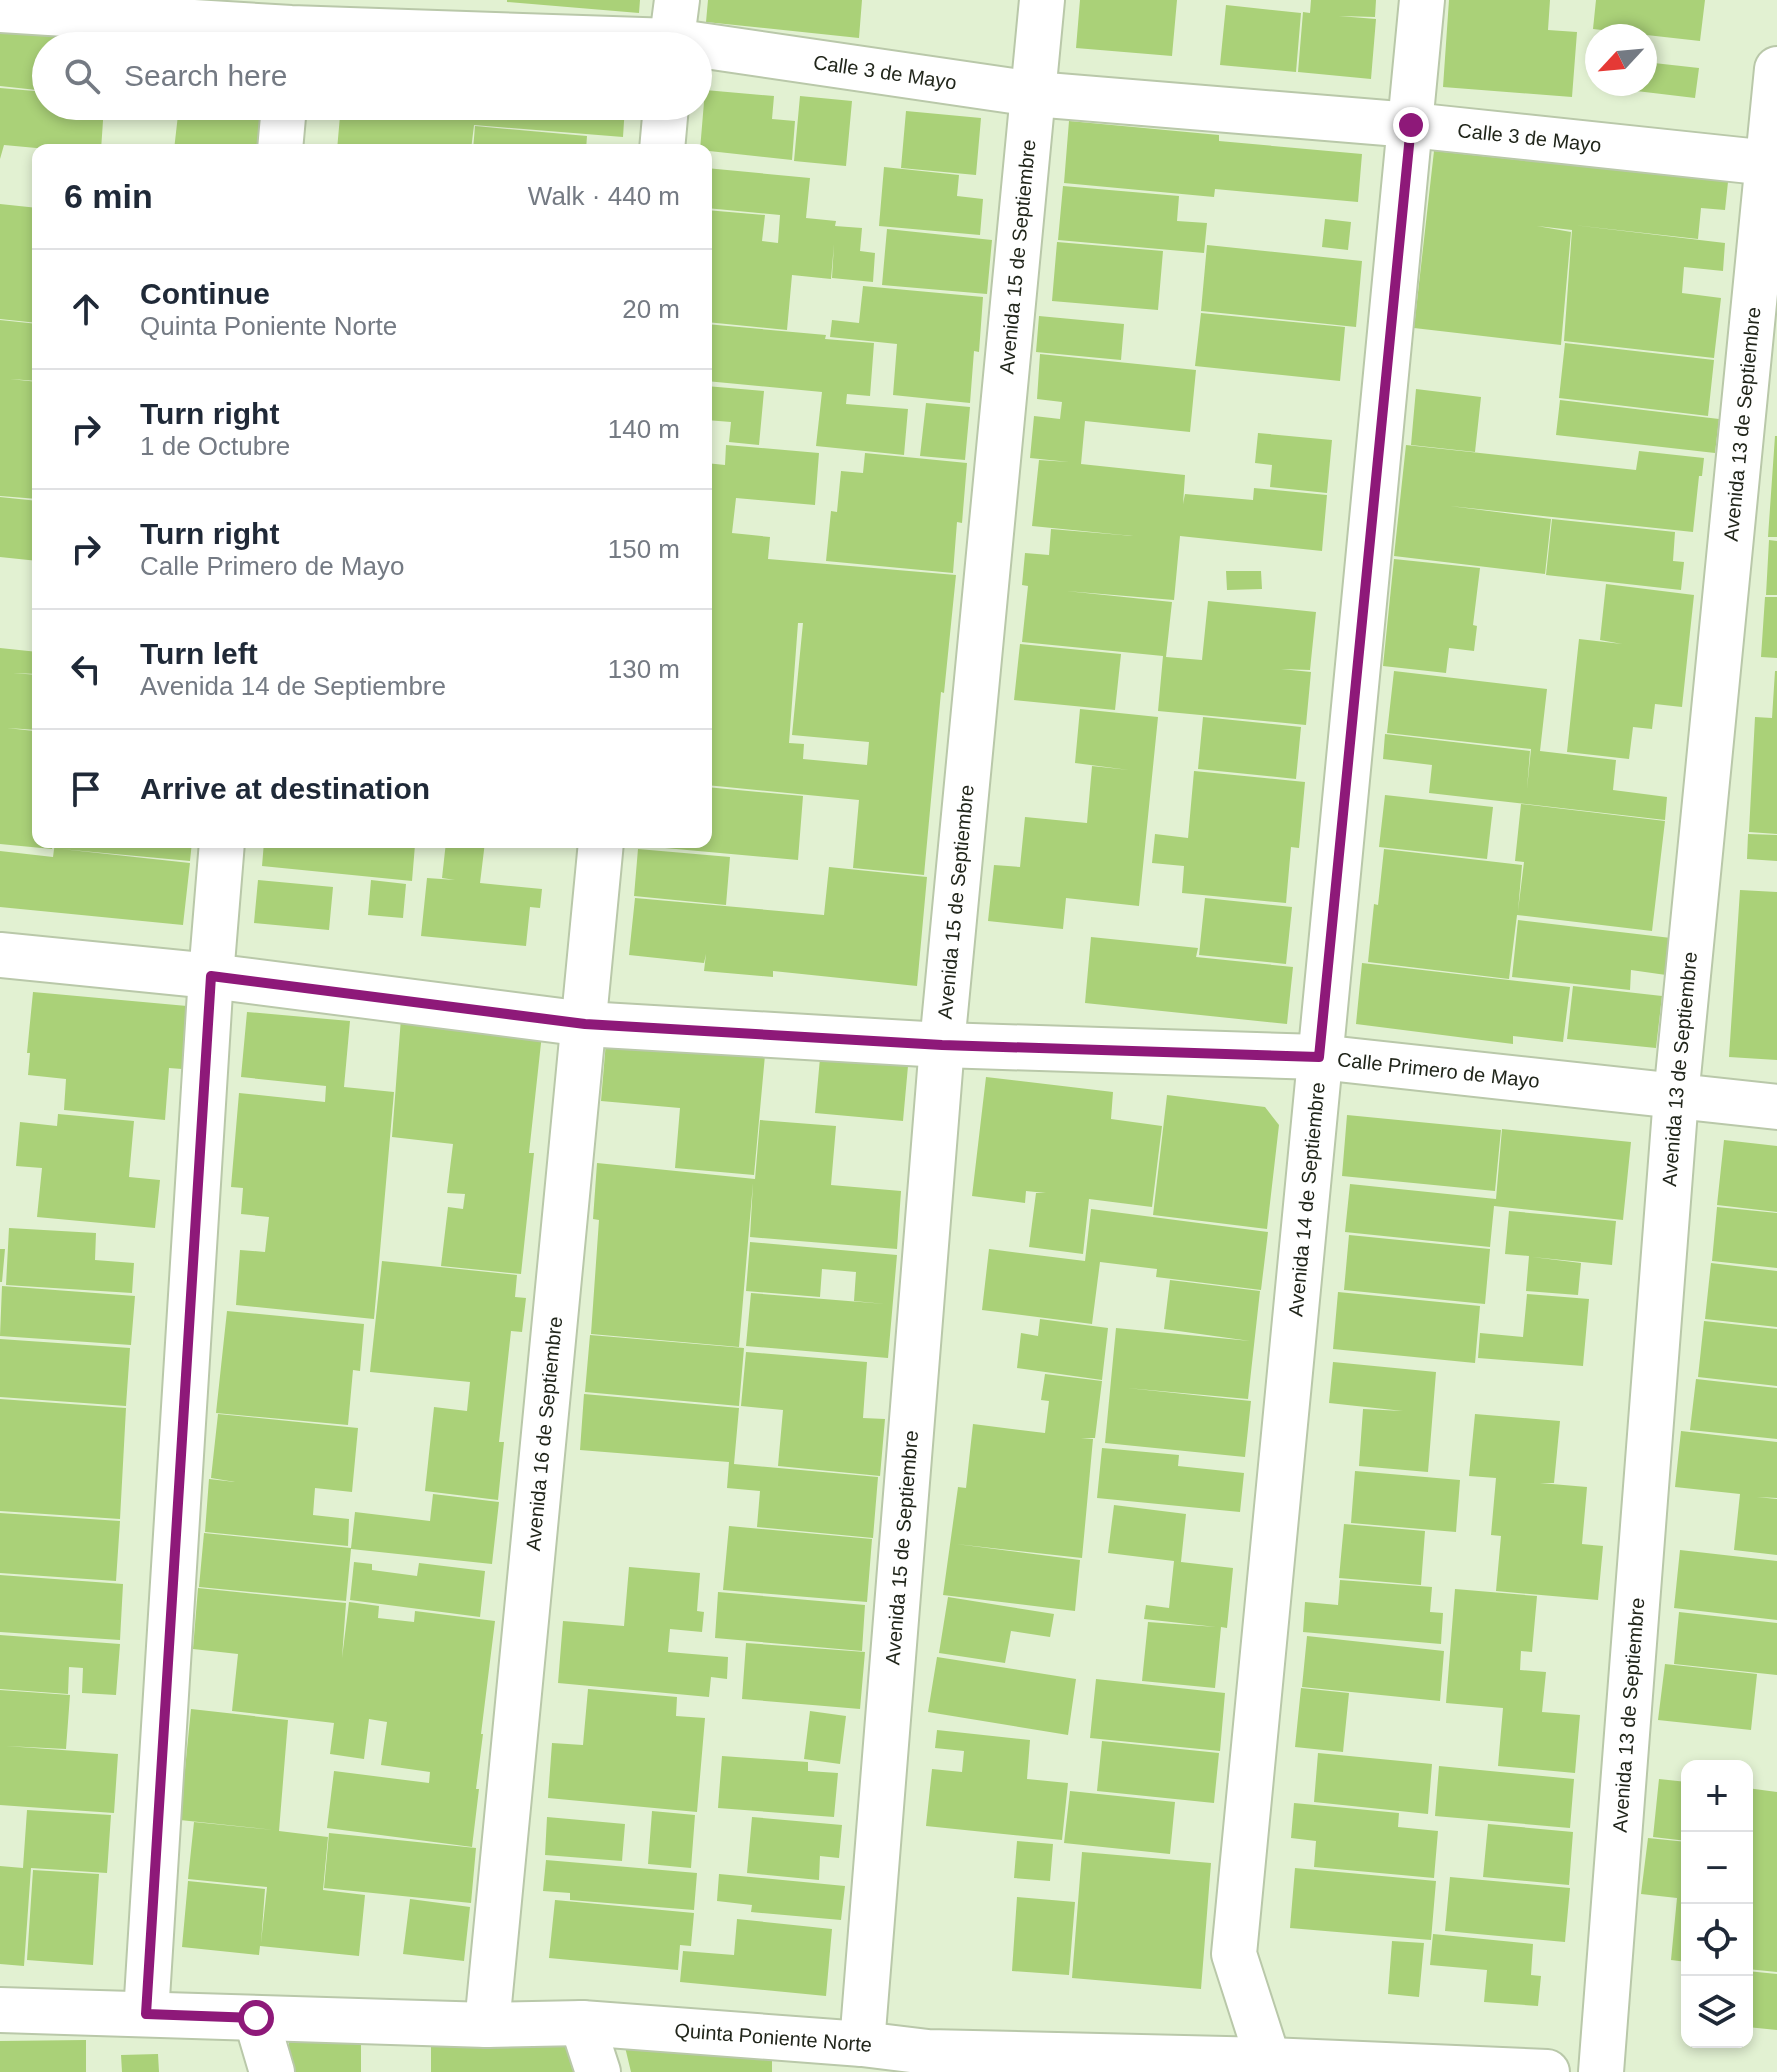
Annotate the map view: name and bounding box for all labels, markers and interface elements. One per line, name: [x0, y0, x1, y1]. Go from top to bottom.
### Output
north arrow: [1585, 24, 1657, 96]
search box: [32, 32, 712, 120]
street label: Calle 3 de Mayo: [812, 51, 958, 94]
icon: search: [60, 54, 104, 98]
text: Search here: [124, 59, 287, 92]
route end: [1393, 107, 1429, 143]
street label: Calle 3 de Mayo: [1456, 119, 1602, 156]
street label: Avenida 15 de Septiembre: [995, 139, 1040, 375]
text: 6 min: [64, 177, 153, 215]
text: Walk · 440 m: [528, 181, 680, 211]
text: Continue: [140, 277, 270, 310]
icon: ahead: [64, 287, 108, 331]
text: 20 m: [622, 294, 680, 324]
street label: Avenida 13 de Septiembre: [1720, 306, 1765, 542]
text: Quinta Poniente Norte: [140, 311, 397, 341]
text: Turn right: [140, 397, 279, 430]
icon: right: [64, 407, 108, 451]
text: 140 m: [608, 414, 680, 444]
text: 1 de Octubre: [140, 431, 290, 461]
text: Turn right: [140, 517, 279, 550]
icon: right: [64, 527, 108, 571]
text: 150 m: [608, 534, 680, 564]
text: Calle Primero de Mayo: [140, 551, 404, 581]
text: Turn left: [140, 637, 258, 670]
icon: left: [64, 647, 108, 691]
text: 130 m: [608, 654, 680, 684]
text: Avenida 14 de Septiembre: [140, 671, 446, 701]
icon: arrive: [64, 767, 108, 811]
text: Arrive at destination: [140, 772, 430, 805]
street label: Avenida 15 de Septiembre: [934, 784, 978, 1020]
street label: Avenida 13 de Septiembre: [1658, 951, 1701, 1187]
street label: Calle Primero de Mayo: [1336, 1048, 1541, 1092]
street label: Avenida 14 de Septiembre: [1284, 1081, 1329, 1318]
street label: Avenida 16 de Septiembre: [522, 1316, 566, 1552]
street label: Avenida 15 de Septiembre: [881, 1429, 922, 1666]
street label: Avenida 13 de Septiembre: [1608, 1597, 1648, 1833]
map controls: [1681, 1760, 1753, 2048]
button: +: [1681, 1760, 1753, 1832]
button: −: [1681, 1832, 1753, 1904]
button: locate: [1681, 1904, 1753, 1976]
button: layers: [1681, 1976, 1753, 2048]
route start: [238, 2000, 274, 2036]
street label: Quinta Poniente Norte: [674, 2019, 873, 2056]

